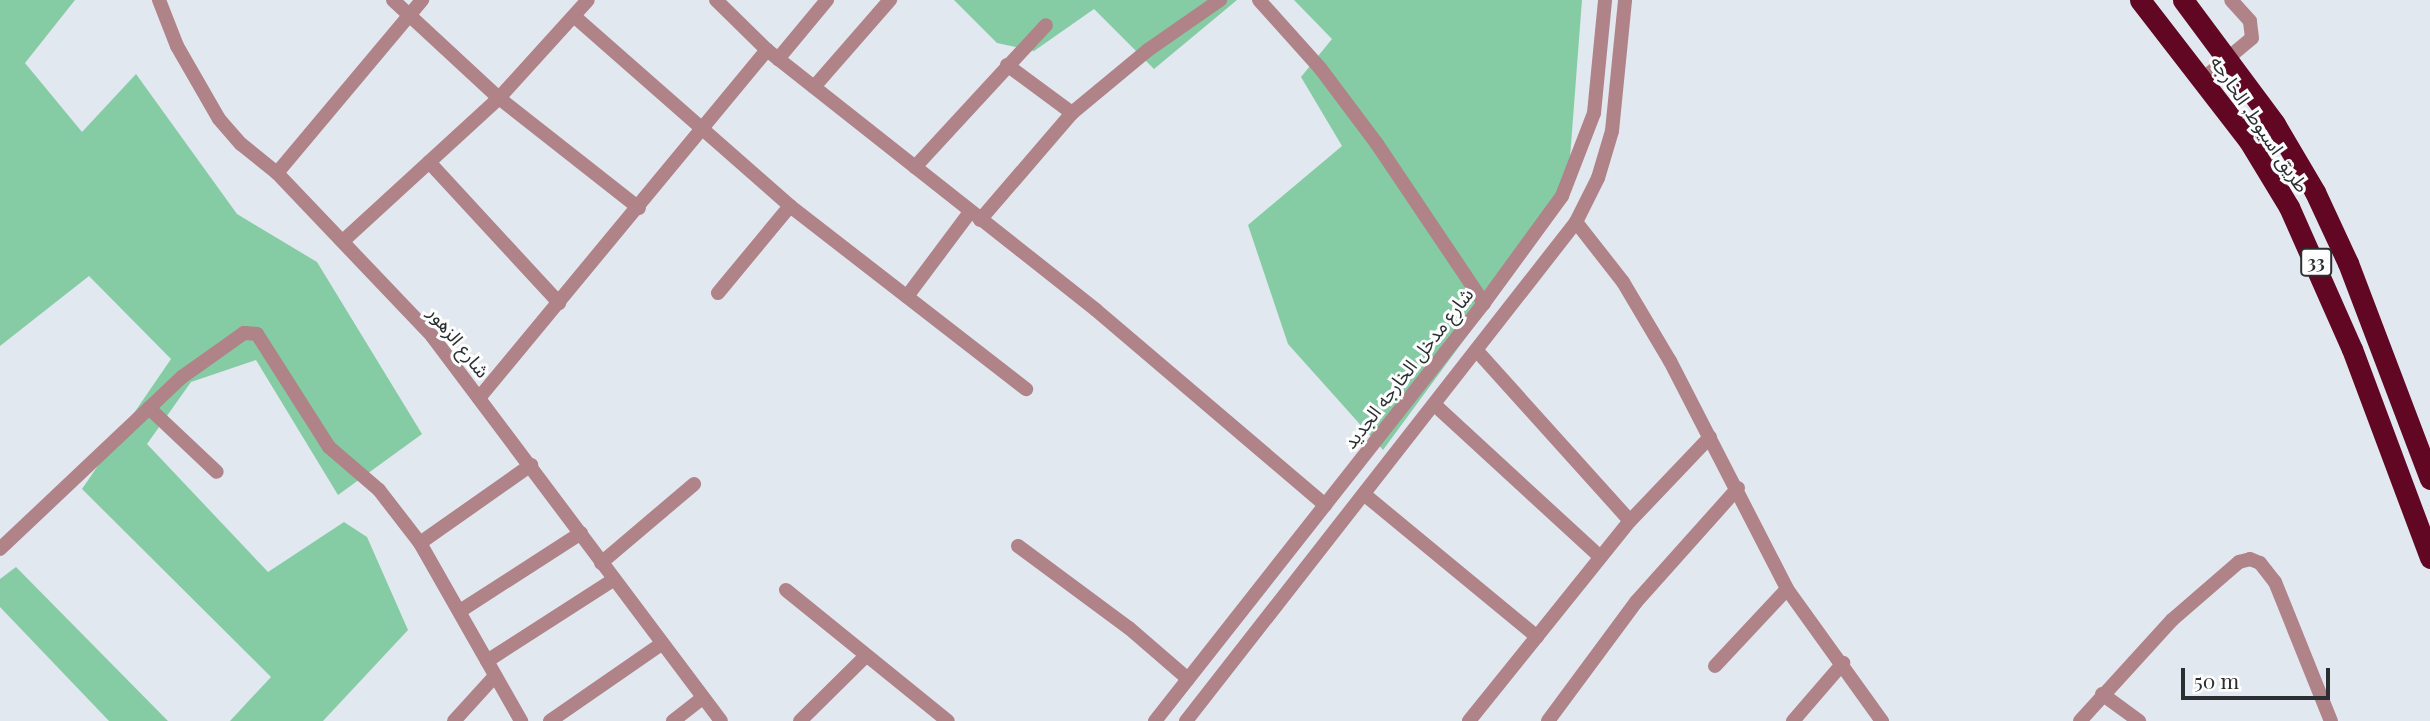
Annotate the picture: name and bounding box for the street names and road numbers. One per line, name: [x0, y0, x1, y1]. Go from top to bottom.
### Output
street label: طريق اسيوط, الخارجه: [2206, 52, 2314, 196]
road number: 33: [2298, 248, 2334, 276]
street label: شارع مدخل الخارجه الجديد: [1338, 283, 1478, 453]
street label: شارع الزهور: [423, 302, 495, 382]

